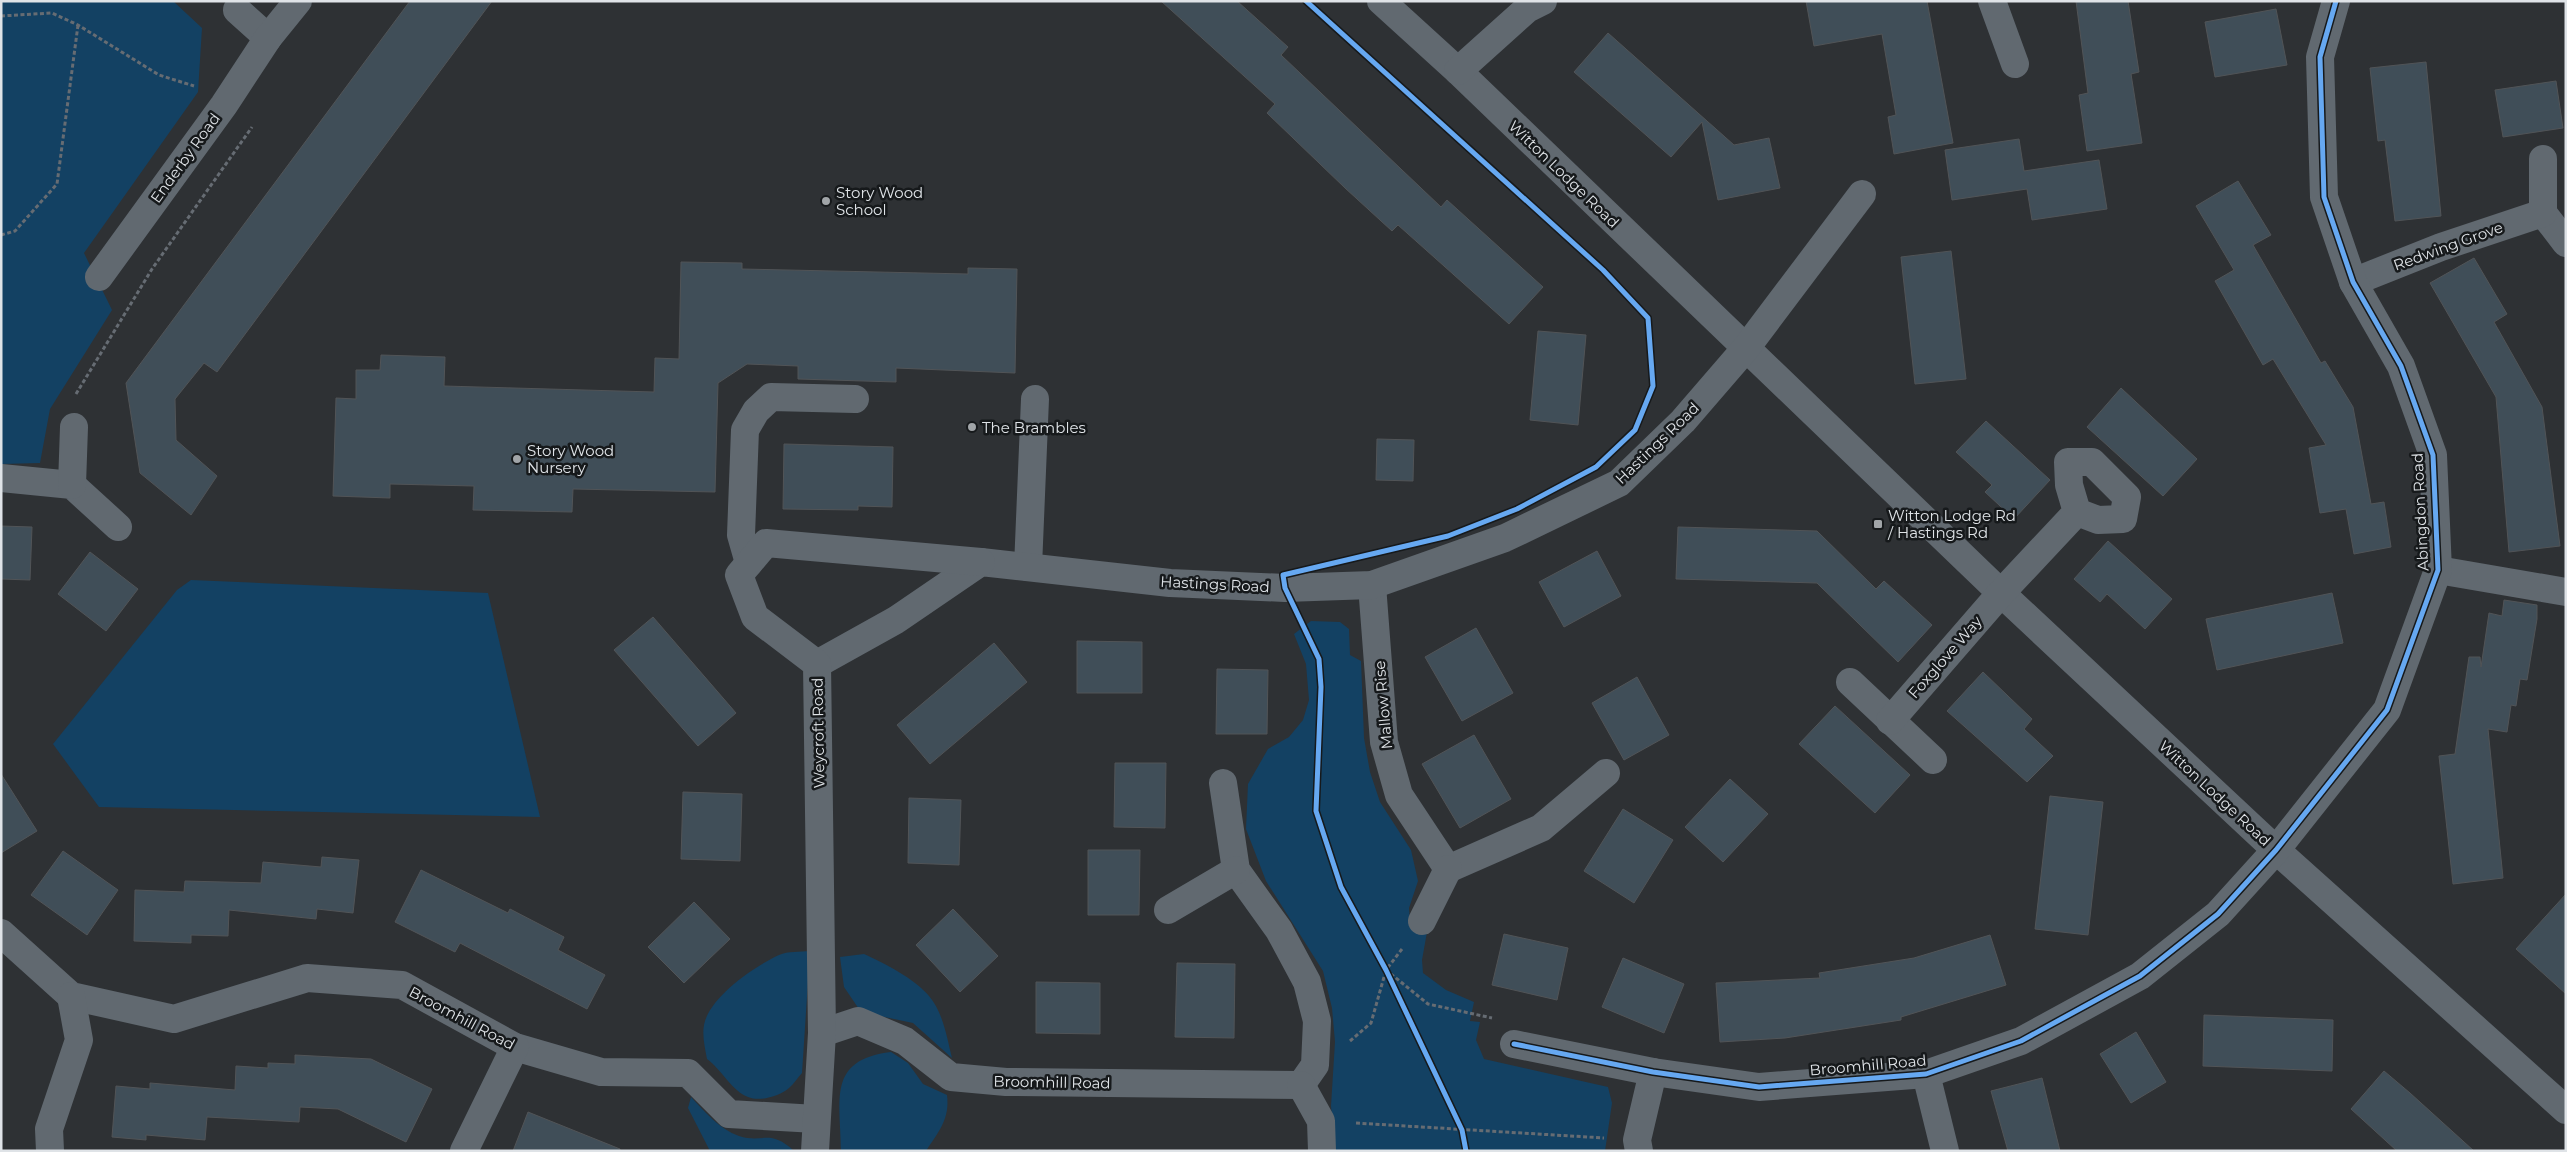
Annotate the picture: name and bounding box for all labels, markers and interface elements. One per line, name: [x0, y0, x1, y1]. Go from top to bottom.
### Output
street label: Enderby Road: [146, 109, 224, 207]
street label: Witton Lodge Road: [1505, 116, 1623, 232]
place label: Story Wood School: [836, 183, 923, 219]
marker: Story Wood School: [820, 195, 832, 207]
street label: Redwing Grove: [2391, 217, 2505, 275]
street label: Hastings Road: [1611, 398, 1703, 488]
place label: The Brambles: [982, 418, 1086, 437]
marker: The Brambles: [966, 421, 978, 433]
place label: Story Wood Nursery: [527, 441, 614, 477]
street label: Abingdon Road: [2407, 452, 2433, 572]
marker: Story Wood Nursery: [511, 453, 523, 465]
place label: Witton Lodge Rd / Hastings Rd: [1887, 506, 2016, 542]
marker: Witton Lodge Rd / Hastings Rd: [1872, 518, 1884, 530]
street label: Hastings Road: [1160, 572, 1270, 596]
street label: Foxglove Way: [1904, 611, 1987, 702]
street label: Mallow Rise: [1370, 660, 1396, 750]
street label: Weycroft Road: [808, 677, 828, 789]
street label: Witton Lodge Road: [2155, 736, 2275, 850]
street label: Broomhill Road: [406, 982, 518, 1054]
street label: Broomhill Road: [1809, 1050, 1927, 1080]
street label: Broomhill Road: [993, 1071, 1111, 1093]

